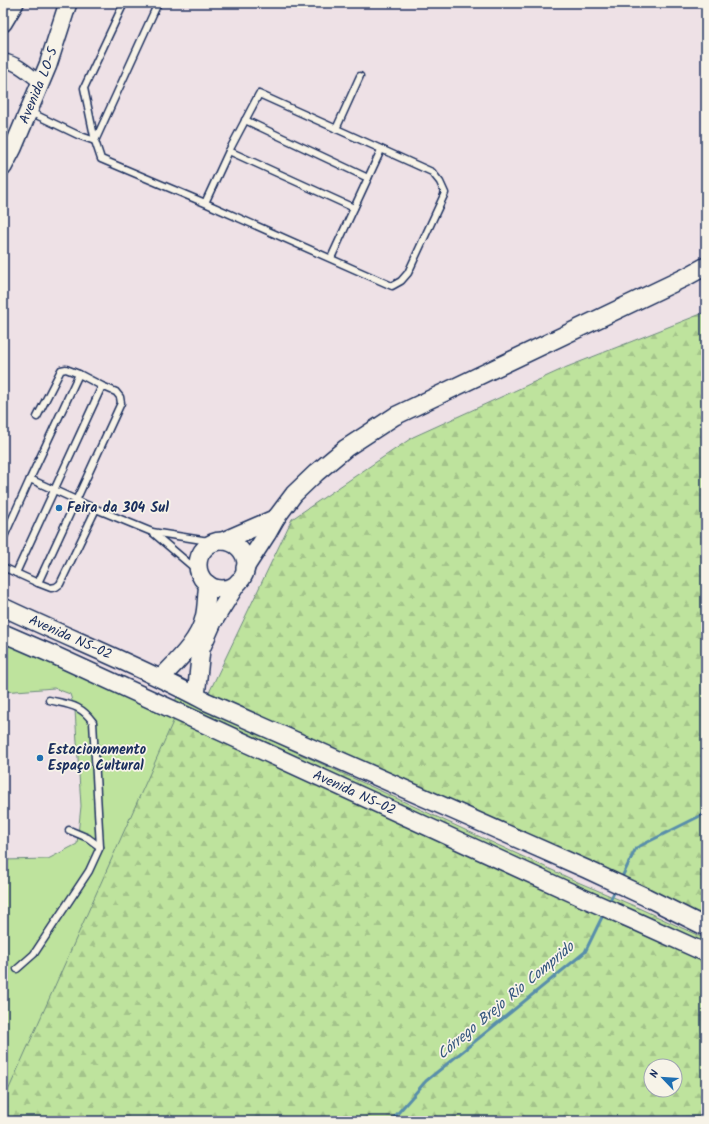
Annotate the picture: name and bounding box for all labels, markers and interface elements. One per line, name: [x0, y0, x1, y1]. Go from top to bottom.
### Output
street label: Avenida LO-5: [13, 43, 64, 127]
place label: Feira da 304 Sul: [67, 497, 169, 519]
marker: Feira da 304 Sul: [54, 503, 64, 513]
street label: Avenida NS-02: [25, 609, 116, 666]
place label: Estacionamento Espaço Cultural: [48, 739, 147, 777]
marker: Estacionamento Espaço Cultural: [35, 753, 45, 763]
street label: Avenida NS-02: [309, 764, 399, 822]
water label: Córrego Brejo Rio Comprido: [432, 935, 581, 1066]
north arrow: [643, 1058, 683, 1098]
text: N: [645, 1067, 664, 1081]

